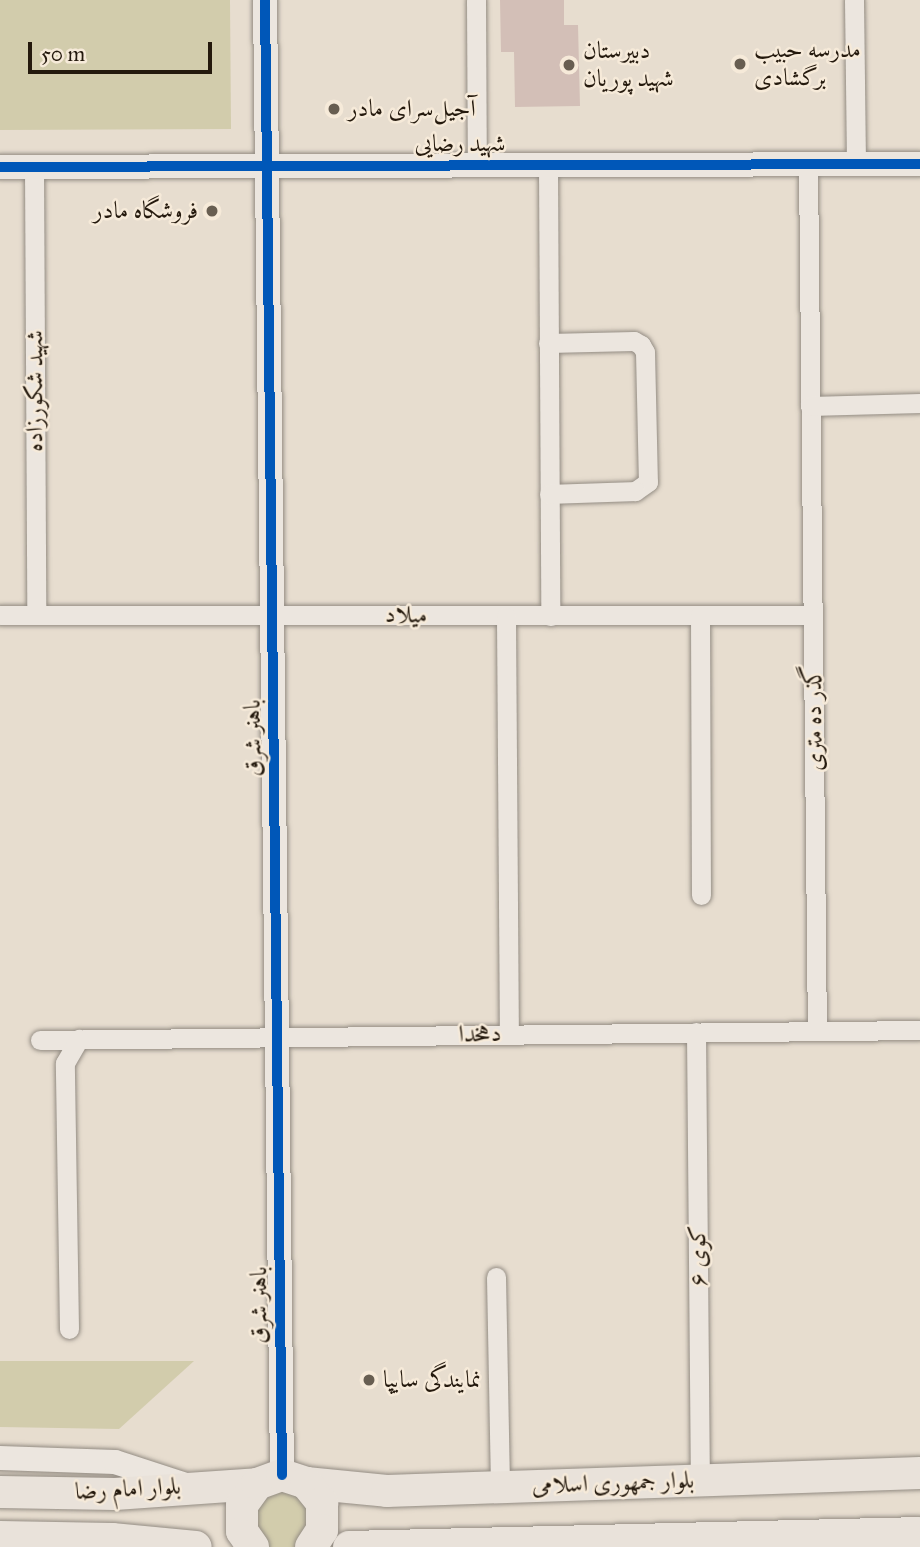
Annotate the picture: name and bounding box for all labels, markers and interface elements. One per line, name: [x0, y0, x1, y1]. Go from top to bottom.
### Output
scale bar: [32, 28, 215, 72]
place label: مدرسه حبیب برگشادی: [754, 36, 861, 92]
place label: دبیرستان شهید پوریان: [583, 37, 674, 93]
text: 50 m: [41, 41, 85, 67]
marker: مدرسه حبیب برگشادی: [732, 56, 748, 72]
marker: دبیرستان شهید پوریان: [561, 57, 577, 73]
place label: آجیل‌سرای مادر: [348, 95, 476, 123]
marker: آجیل‌سرای مادر: [326, 101, 342, 117]
street label: شهید رضایی: [414, 130, 506, 158]
place label: فروشگاه مادر: [93, 197, 198, 225]
marker: فروشگاه مادر: [204, 203, 220, 219]
street label: شهید شکورزاده: [21, 330, 49, 452]
street label: میلاد: [384, 600, 428, 630]
street label: گذر ده متری: [799, 665, 829, 771]
street label: باهنر شرق: [238, 699, 268, 777]
street label: دهخدا: [458, 1019, 502, 1049]
street label: کوی ۶: [684, 1225, 712, 1287]
street label: باهنر شرق: [245, 1266, 273, 1344]
place label: نمایندگی سایپا: [383, 1366, 481, 1394]
marker: نمایندگی سایپا: [361, 1372, 377, 1388]
street label: بلوار جمهوری اسلامی: [531, 1466, 695, 1500]
street label: بلوار امام رضا: [74, 1472, 182, 1506]

